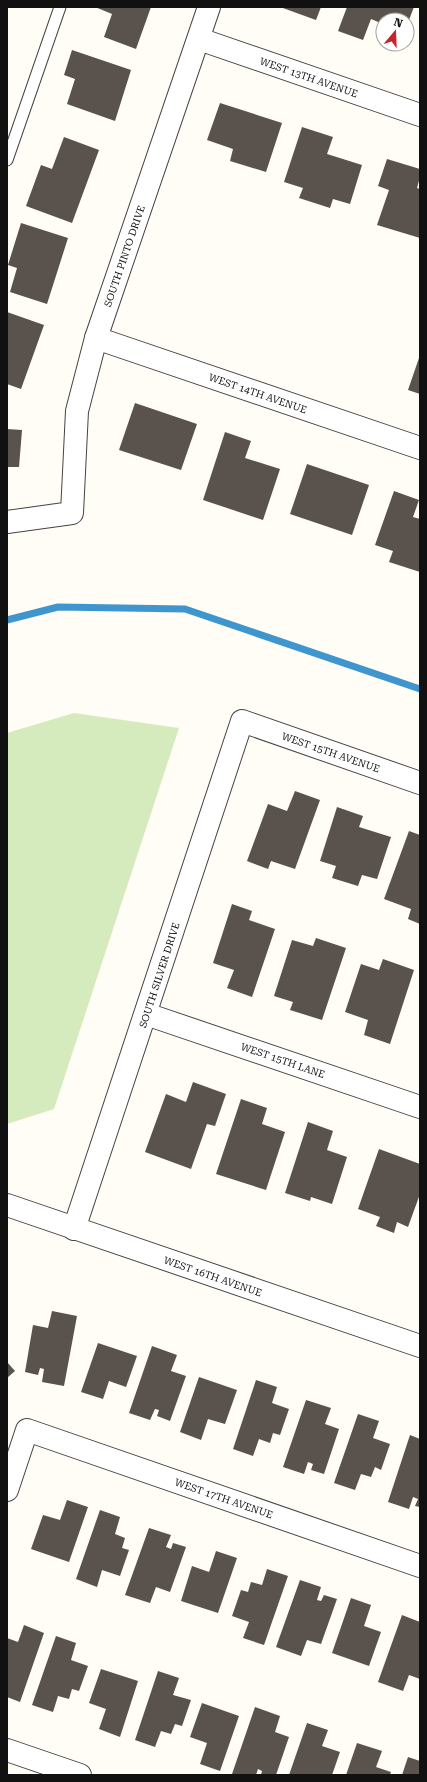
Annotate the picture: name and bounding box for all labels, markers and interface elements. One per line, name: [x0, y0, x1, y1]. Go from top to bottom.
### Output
north arrow: [375, 12, 415, 52]
text: N: [392, 15, 405, 31]
street label: WEST 13TH AVENUE: [258, 56, 359, 99]
street label: SOUTH PINTO DRIVE: [102, 204, 147, 308]
street label: WEST 14TH AVENUE: [207, 372, 308, 415]
street label: WEST 15TH AVENUE: [280, 731, 381, 774]
street label: SOUTH SILVER DRIVE: [137, 921, 182, 1029]
street label: WEST 15TH LANE: [239, 1041, 326, 1080]
street label: WEST 16TH AVENUE: [162, 1255, 263, 1298]
street label: WEST 17TH AVENUE: [173, 1477, 274, 1520]

